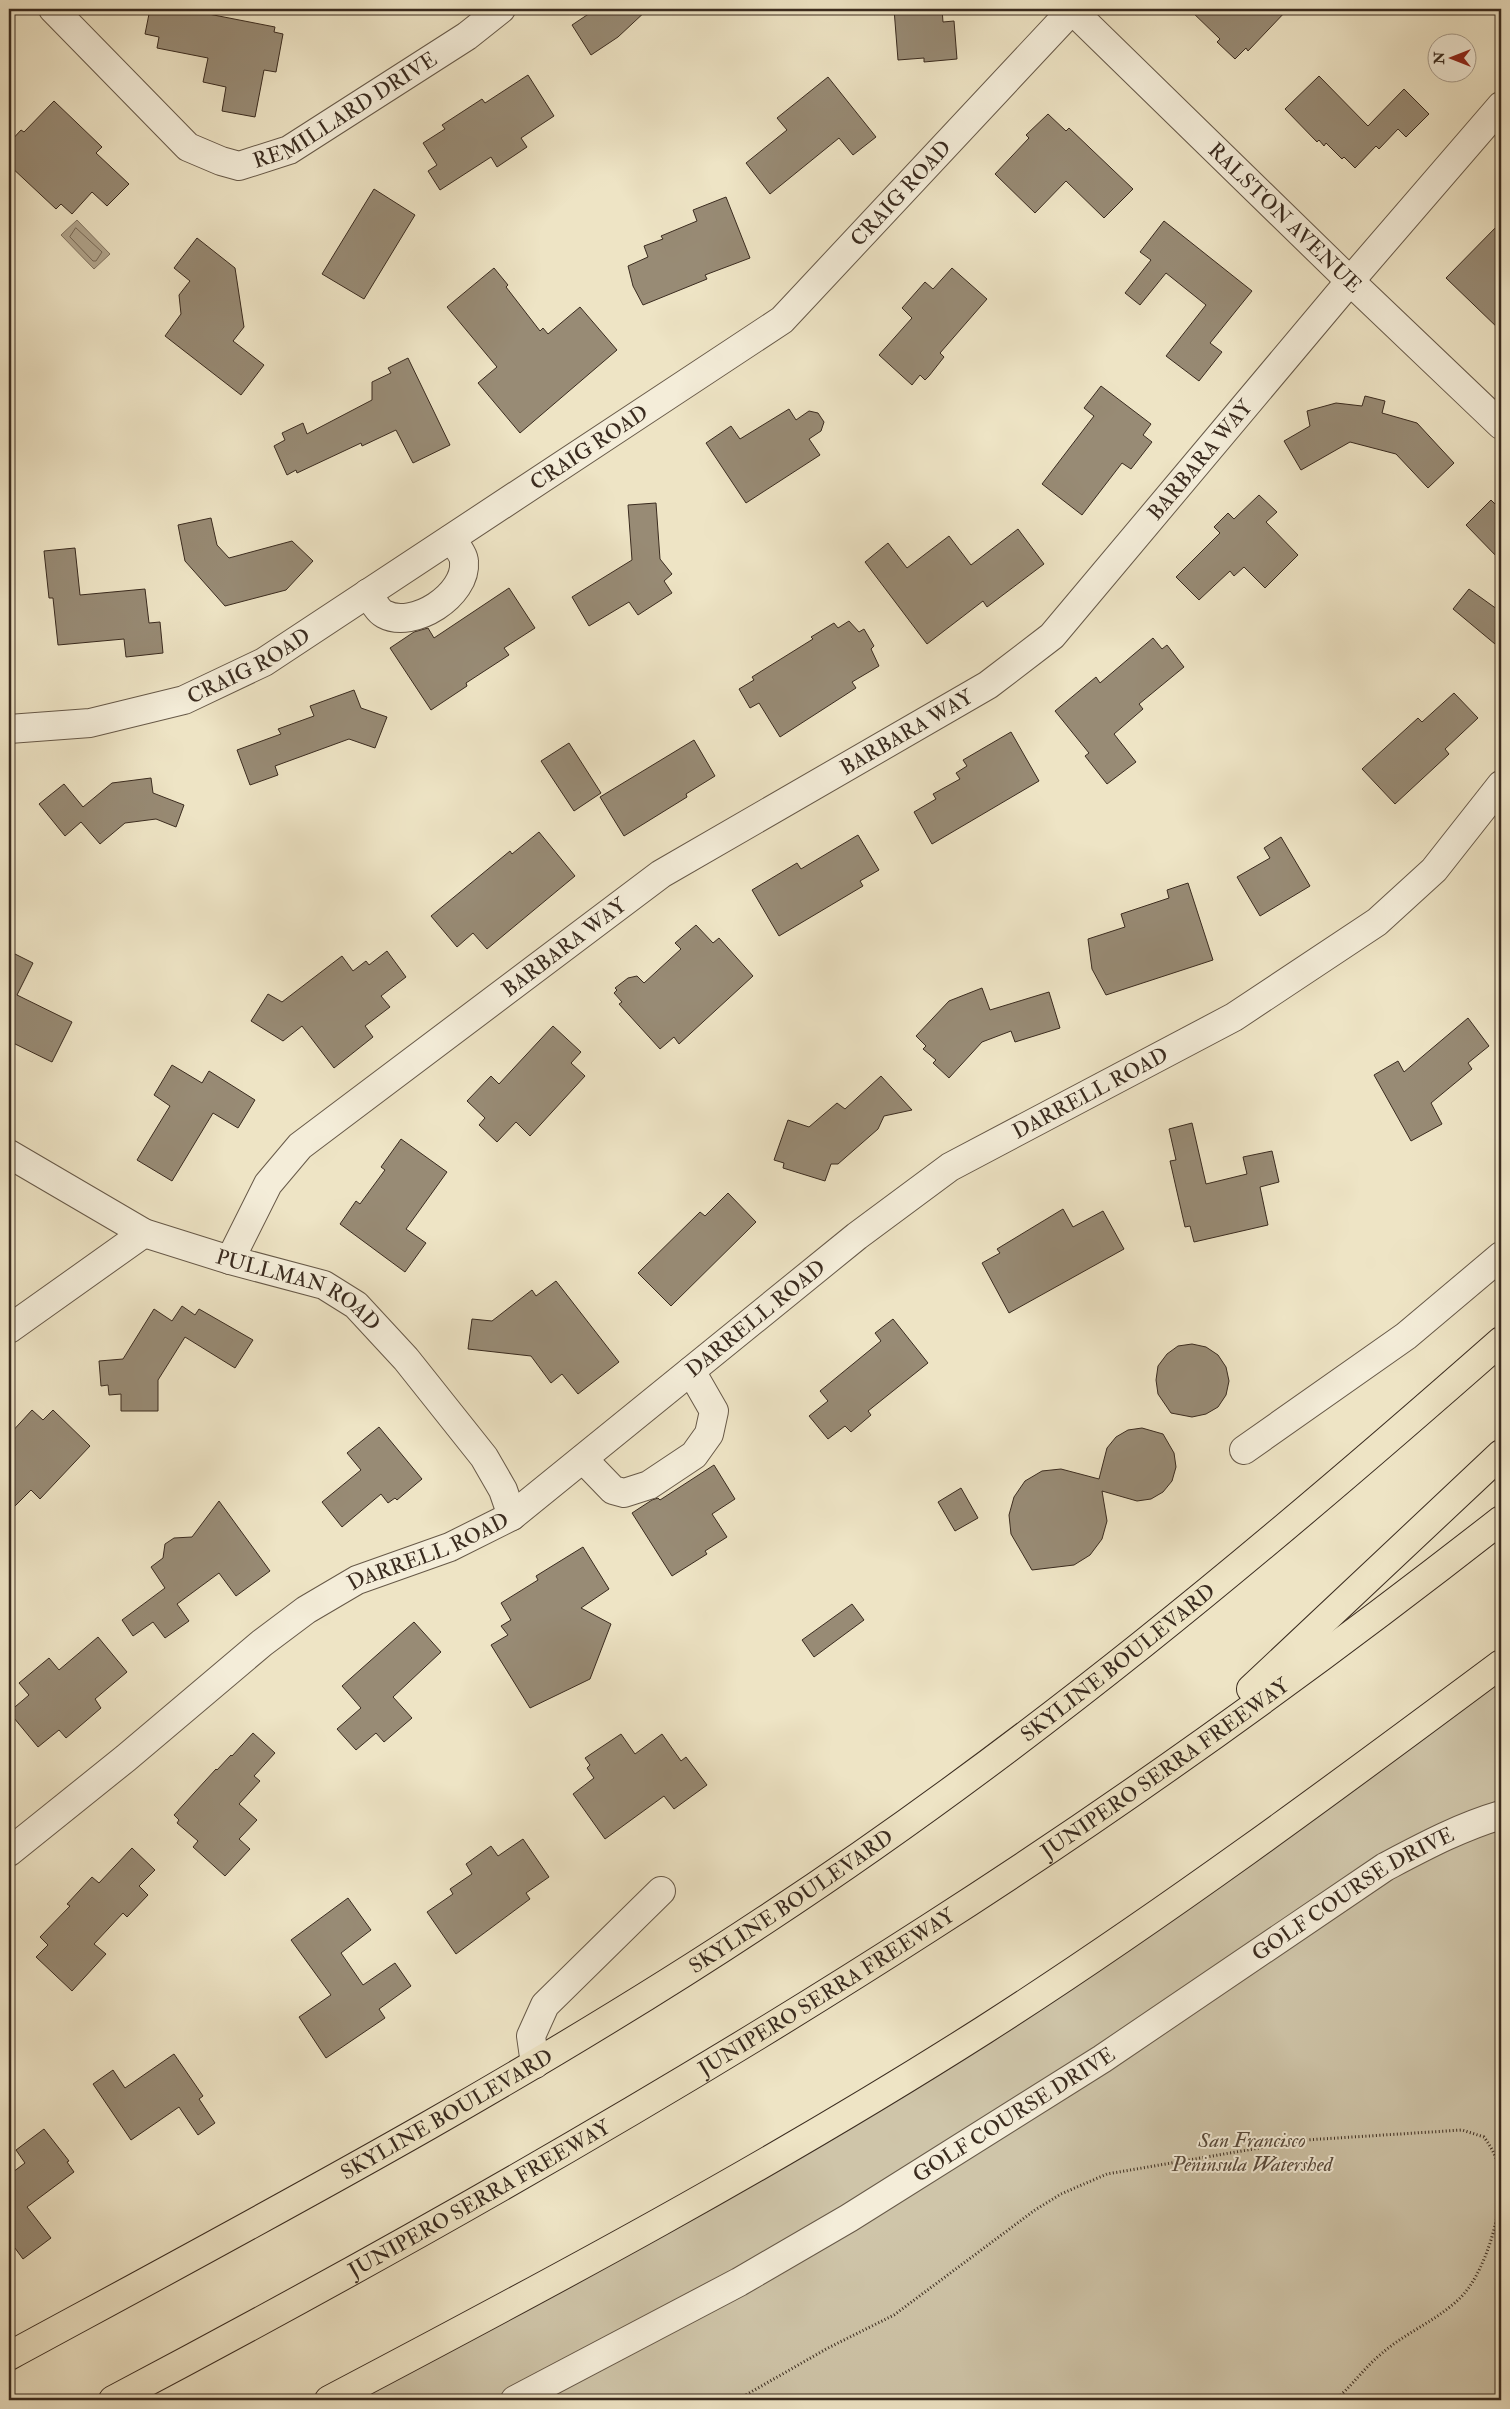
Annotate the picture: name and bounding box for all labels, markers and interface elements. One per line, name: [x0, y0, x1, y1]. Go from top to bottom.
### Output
north arrow: [1428, 32, 1478, 82]
street label: REMILLARD DRIVE: [250, 46, 442, 175]
text: N: [1431, 51, 1448, 65]
street label: CRAIG ROAD: [845, 135, 957, 252]
street label: RALSTON AVENUE: [1202, 137, 1367, 299]
street label: BARBARA WAY: [1142, 394, 1259, 526]
street label: CRAIG ROAD: [525, 399, 654, 497]
street label: CRAIG ROAD: [183, 622, 316, 711]
street label: BARBARA WAY: [835, 683, 978, 782]
street label: BARBARA WAY: [496, 892, 632, 1003]
street label: DARRELL ROAD: [1008, 1041, 1173, 1146]
street label: PULLMAN ROAD: [212, 1243, 386, 1337]
street label: DARRELL ROAD: [681, 1254, 831, 1383]
street label: DARRELL ROAD: [342, 1507, 514, 1597]
street label: SKYLINE BOULEVARD: [1015, 1578, 1221, 1748]
street label: JUNIPERO SERRA FREEWAY: [1035, 1672, 1295, 1865]
street label: GOLF COURSE DRIVE: [1247, 1821, 1459, 1967]
street label: SKYLINE BOULEVARD: [684, 1824, 899, 1980]
street label: JUNIPERO SERRA FREEWAY: [692, 1902, 960, 2083]
street label: GOLF COURSE DRIVE: [908, 2041, 1120, 2189]
street label: SKYLINE BOULEVARD: [336, 2043, 558, 2186]
street label: JUNIPERO SERRA FREEWAY: [343, 2113, 616, 2285]
park label: San Francisco Peninsula Watershed: [1170, 2127, 1334, 2178]

